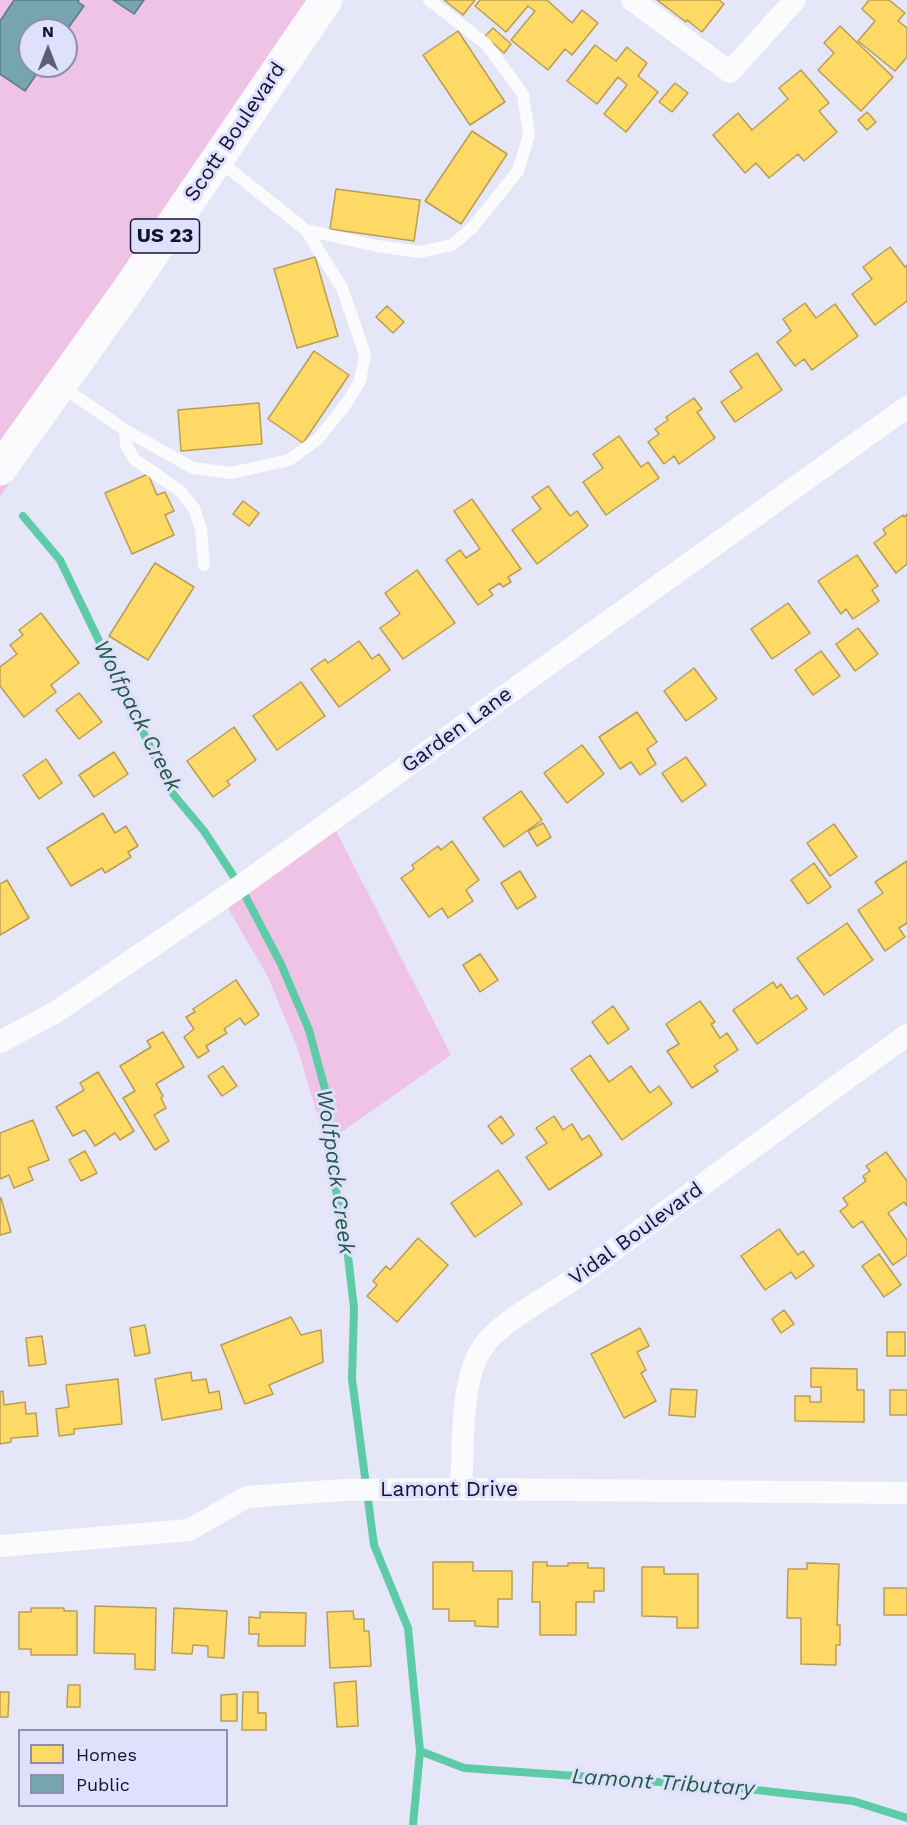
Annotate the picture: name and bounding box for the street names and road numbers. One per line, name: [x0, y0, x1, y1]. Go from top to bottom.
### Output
street label: Scott Boulevard: [179, 58, 291, 206]
road number: US 23: [130, 219, 200, 253]
street label: Garden Lane: [397, 682, 517, 778]
street label: Vidal Boulevard: [564, 1177, 708, 1291]
street label: Lamont Drive: [380, 1477, 518, 1503]

